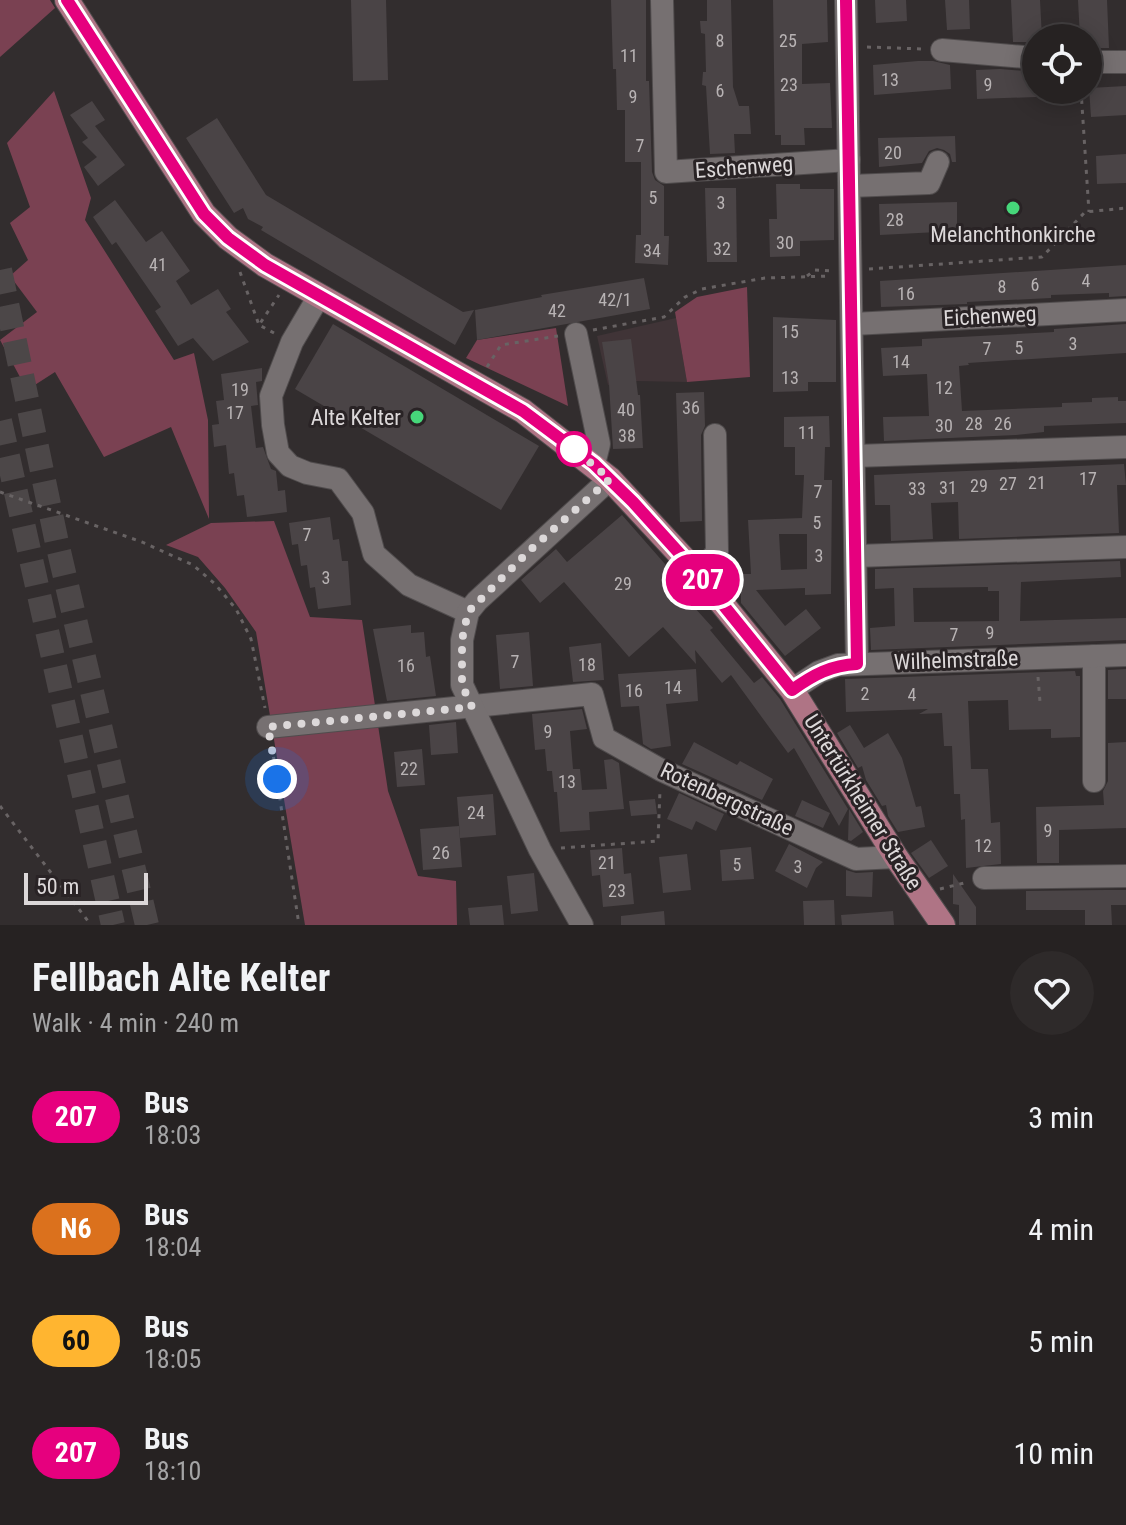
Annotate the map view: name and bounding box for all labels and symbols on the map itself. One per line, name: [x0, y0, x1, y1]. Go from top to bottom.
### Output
house number: 8: [716, 30, 724, 51]
house number: 25: [779, 30, 797, 51]
house number: 11: [620, 45, 638, 66]
house number: 13: [881, 69, 899, 90]
house number: 23: [780, 74, 798, 95]
house number: 9: [984, 74, 992, 95]
house number: 6: [716, 80, 724, 101]
house number: 9: [629, 86, 637, 107]
house number: 7: [636, 135, 645, 156]
house number: 20: [884, 142, 902, 163]
street label: Eschenweg: [694, 151, 794, 183]
house number: 5: [649, 187, 658, 208]
house number: 3: [717, 192, 725, 213]
marker: Melanchthonkirche: [1004, 199, 1022, 217]
house number: 28: [886, 209, 904, 230]
place label: Melanchthonkirche: [930, 222, 1096, 247]
house number: 30: [776, 232, 794, 253]
house number: 32: [713, 238, 731, 259]
house number: 34: [643, 240, 661, 261]
house number: 41: [149, 254, 167, 275]
house number: 4: [1082, 270, 1091, 291]
house number: 6: [1031, 274, 1039, 295]
house number: 8: [998, 276, 1006, 297]
house number: 16: [897, 283, 915, 304]
house number: 42/1: [598, 289, 632, 310]
house number: 42: [548, 300, 566, 321]
street label: Eichenweg: [943, 301, 1037, 331]
house number: 15: [781, 321, 799, 342]
house number: 3: [1069, 333, 1077, 354]
house number: 5: [1015, 337, 1024, 358]
house number: 7: [983, 338, 992, 359]
house number: 14: [892, 351, 910, 372]
house number: 13: [781, 367, 799, 388]
house number: 12: [935, 377, 953, 398]
house number: 19: [231, 379, 249, 400]
house number: 36: [682, 397, 700, 418]
house number: 40: [617, 399, 635, 420]
house number: 17: [226, 402, 244, 423]
place label: Alte Kelter: [311, 405, 401, 430]
marker: Alte Kelter: [408, 408, 426, 426]
house number: 28: [965, 413, 983, 434]
house number: 26: [994, 413, 1012, 434]
house number: 30: [935, 415, 953, 436]
house number: 11: [798, 422, 816, 443]
house number: 38: [618, 425, 636, 446]
unlabelled marker: [557, 432, 591, 466]
house number: 17: [1079, 468, 1097, 489]
house number: 21: [1028, 472, 1046, 493]
house number: 27: [999, 473, 1017, 494]
house number: 29: [970, 475, 988, 496]
house number: 31: [939, 477, 957, 498]
house number: 33: [908, 478, 926, 499]
house number: 7: [814, 481, 823, 502]
house number: 5: [813, 512, 822, 533]
house number: 7: [303, 524, 312, 545]
house number: 3: [815, 545, 823, 566]
line badge: 207: [657, 554, 749, 606]
house number: 3: [322, 567, 330, 588]
house number: 29: [614, 573, 632, 594]
house number: 9: [986, 622, 994, 643]
house number: 7: [950, 624, 959, 645]
street label: Wilhelmstraße: [893, 645, 1019, 675]
house number: 7: [511, 651, 520, 672]
house number: 18: [578, 654, 596, 675]
house number: 16: [397, 655, 415, 676]
house number: 14: [664, 677, 682, 698]
house number: 16: [625, 680, 643, 701]
house number: 2: [861, 683, 870, 704]
house number: 4: [908, 684, 917, 705]
street label: Untertürkheimer Straße: [799, 710, 927, 894]
house number: 9: [544, 721, 552, 742]
street label: Rotenbergstraße: [657, 757, 797, 841]
house number: 22: [400, 758, 418, 779]
your location: [257, 759, 297, 799]
house number: 13: [558, 771, 576, 792]
house number: 24: [467, 802, 485, 823]
house number: 9: [1044, 820, 1052, 841]
house number: 12: [974, 835, 992, 856]
house number: 26: [432, 842, 450, 863]
house number: 21: [598, 852, 616, 873]
house number: 5: [733, 854, 742, 875]
house number: 3: [794, 856, 802, 877]
scale bar: [24, 869, 148, 905]
house number: 23: [608, 880, 626, 901]

